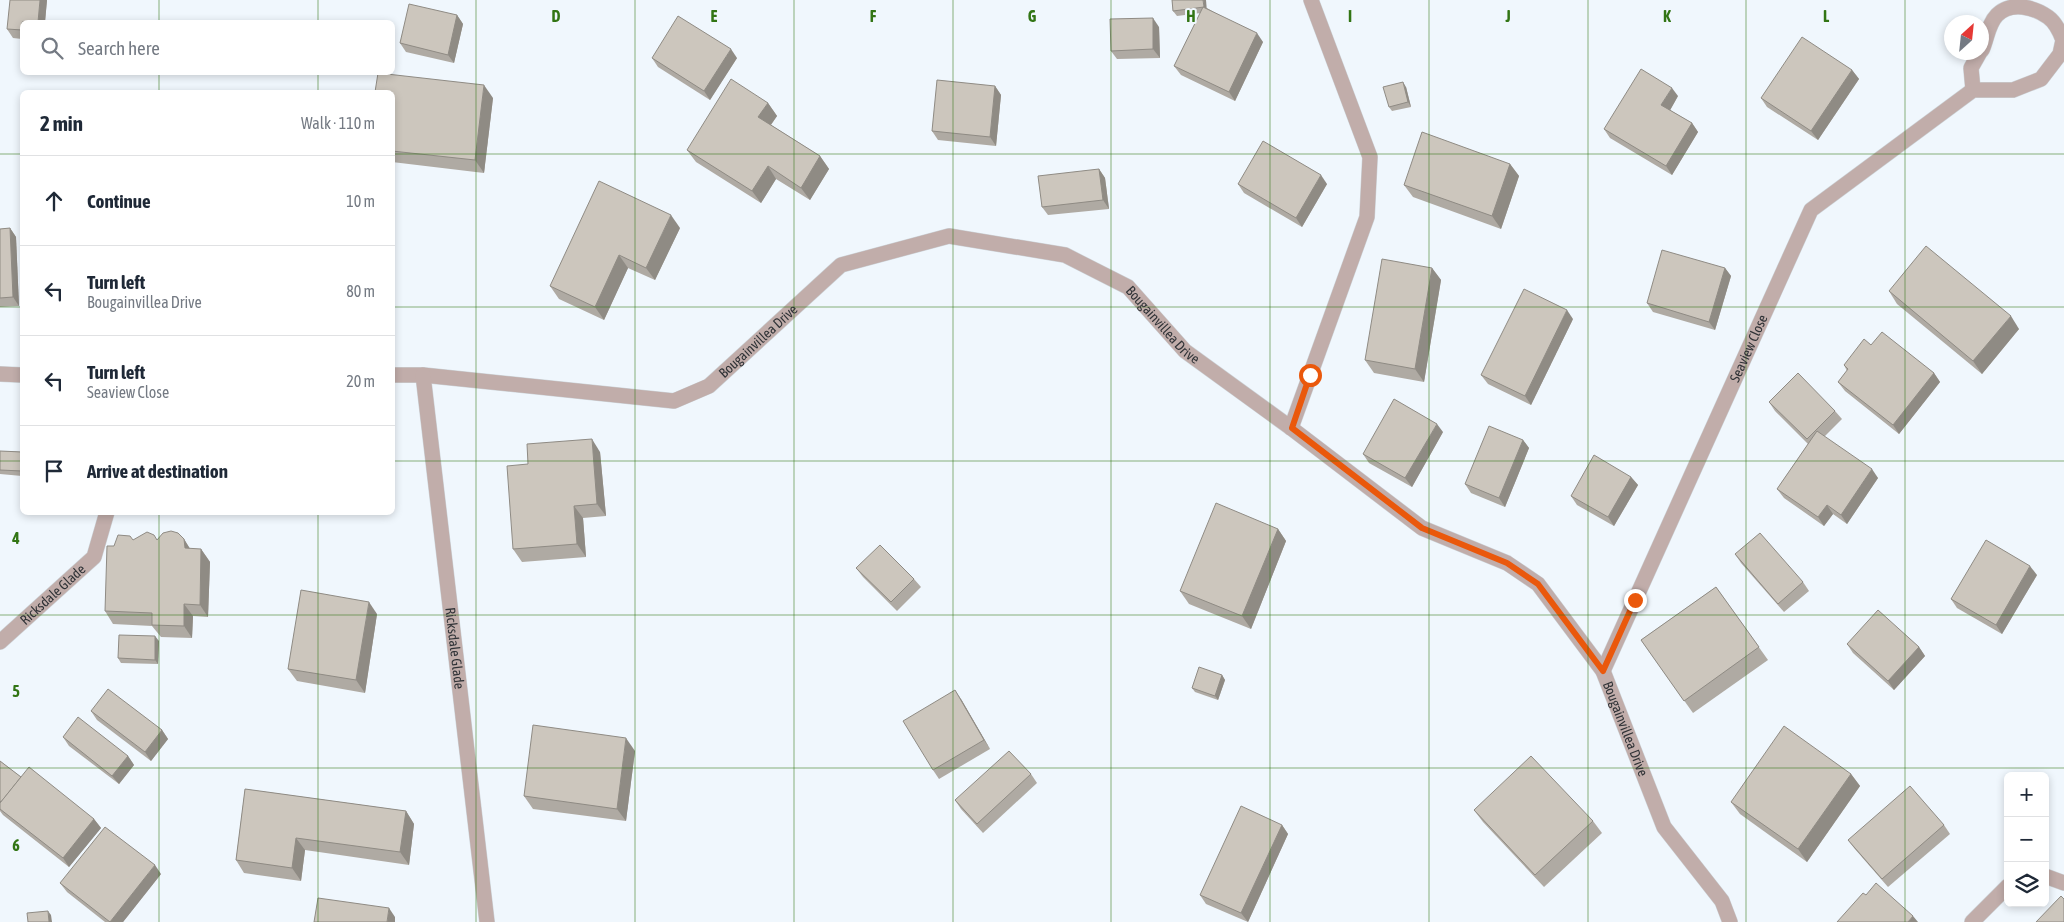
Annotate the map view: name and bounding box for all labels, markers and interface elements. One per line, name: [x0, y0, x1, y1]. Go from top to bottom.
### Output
text: D: [552, 7, 561, 25]
text: E: [711, 7, 718, 25]
text: F: [870, 7, 877, 25]
text: G: [1028, 7, 1037, 25]
text: H: [1186, 7, 1196, 25]
text: I: [1348, 7, 1352, 25]
text: J: [1504, 7, 1511, 25]
text: K: [1663, 7, 1671, 25]
text: L: [1823, 7, 1830, 25]
north arrow: [1944, 15, 1989, 60]
search box: [20, 20, 395, 75]
icon: search: [38, 34, 66, 62]
text: Search here: [78, 37, 160, 59]
text: 2 min: [40, 111, 83, 135]
text: Walk · 110 m: [301, 114, 375, 132]
icon: ahead: [40, 187, 68, 215]
text: Continue: [87, 190, 151, 212]
text: 10 m: [346, 192, 375, 210]
text: Turn left: [87, 271, 145, 293]
icon: left: [40, 277, 68, 305]
text: 80 m: [346, 282, 375, 300]
street label: Bougainvillea Drive: [1123, 283, 1203, 367]
text: Bougainvillea Drive: [87, 293, 202, 311]
street label: Bougainvillea Drive: [716, 301, 801, 381]
street label: Seaview Close: [1726, 312, 1771, 384]
text: Turn left: [87, 361, 145, 383]
route start: [1299, 364, 1322, 387]
icon: left: [40, 367, 68, 395]
text: 20 m: [346, 372, 375, 390]
text: Seaview Close: [87, 383, 169, 401]
icon: arrive: [40, 457, 68, 485]
text: Arrive at destination: [87, 460, 228, 482]
text: 4: [11, 529, 20, 547]
street label: Ricksdale Glade: [17, 561, 89, 628]
route end: [1624, 589, 1647, 612]
street label: Ricksdale Glade: [442, 606, 468, 690]
street label: Bougainvillea Drive: [1600, 679, 1651, 779]
text: 5: [12, 682, 20, 700]
map controls: [2004, 772, 2049, 907]
button: +: [2004, 772, 2049, 817]
button: −: [2004, 817, 2049, 862]
text: 6: [12, 836, 20, 854]
button: layers: [2004, 862, 2049, 907]

